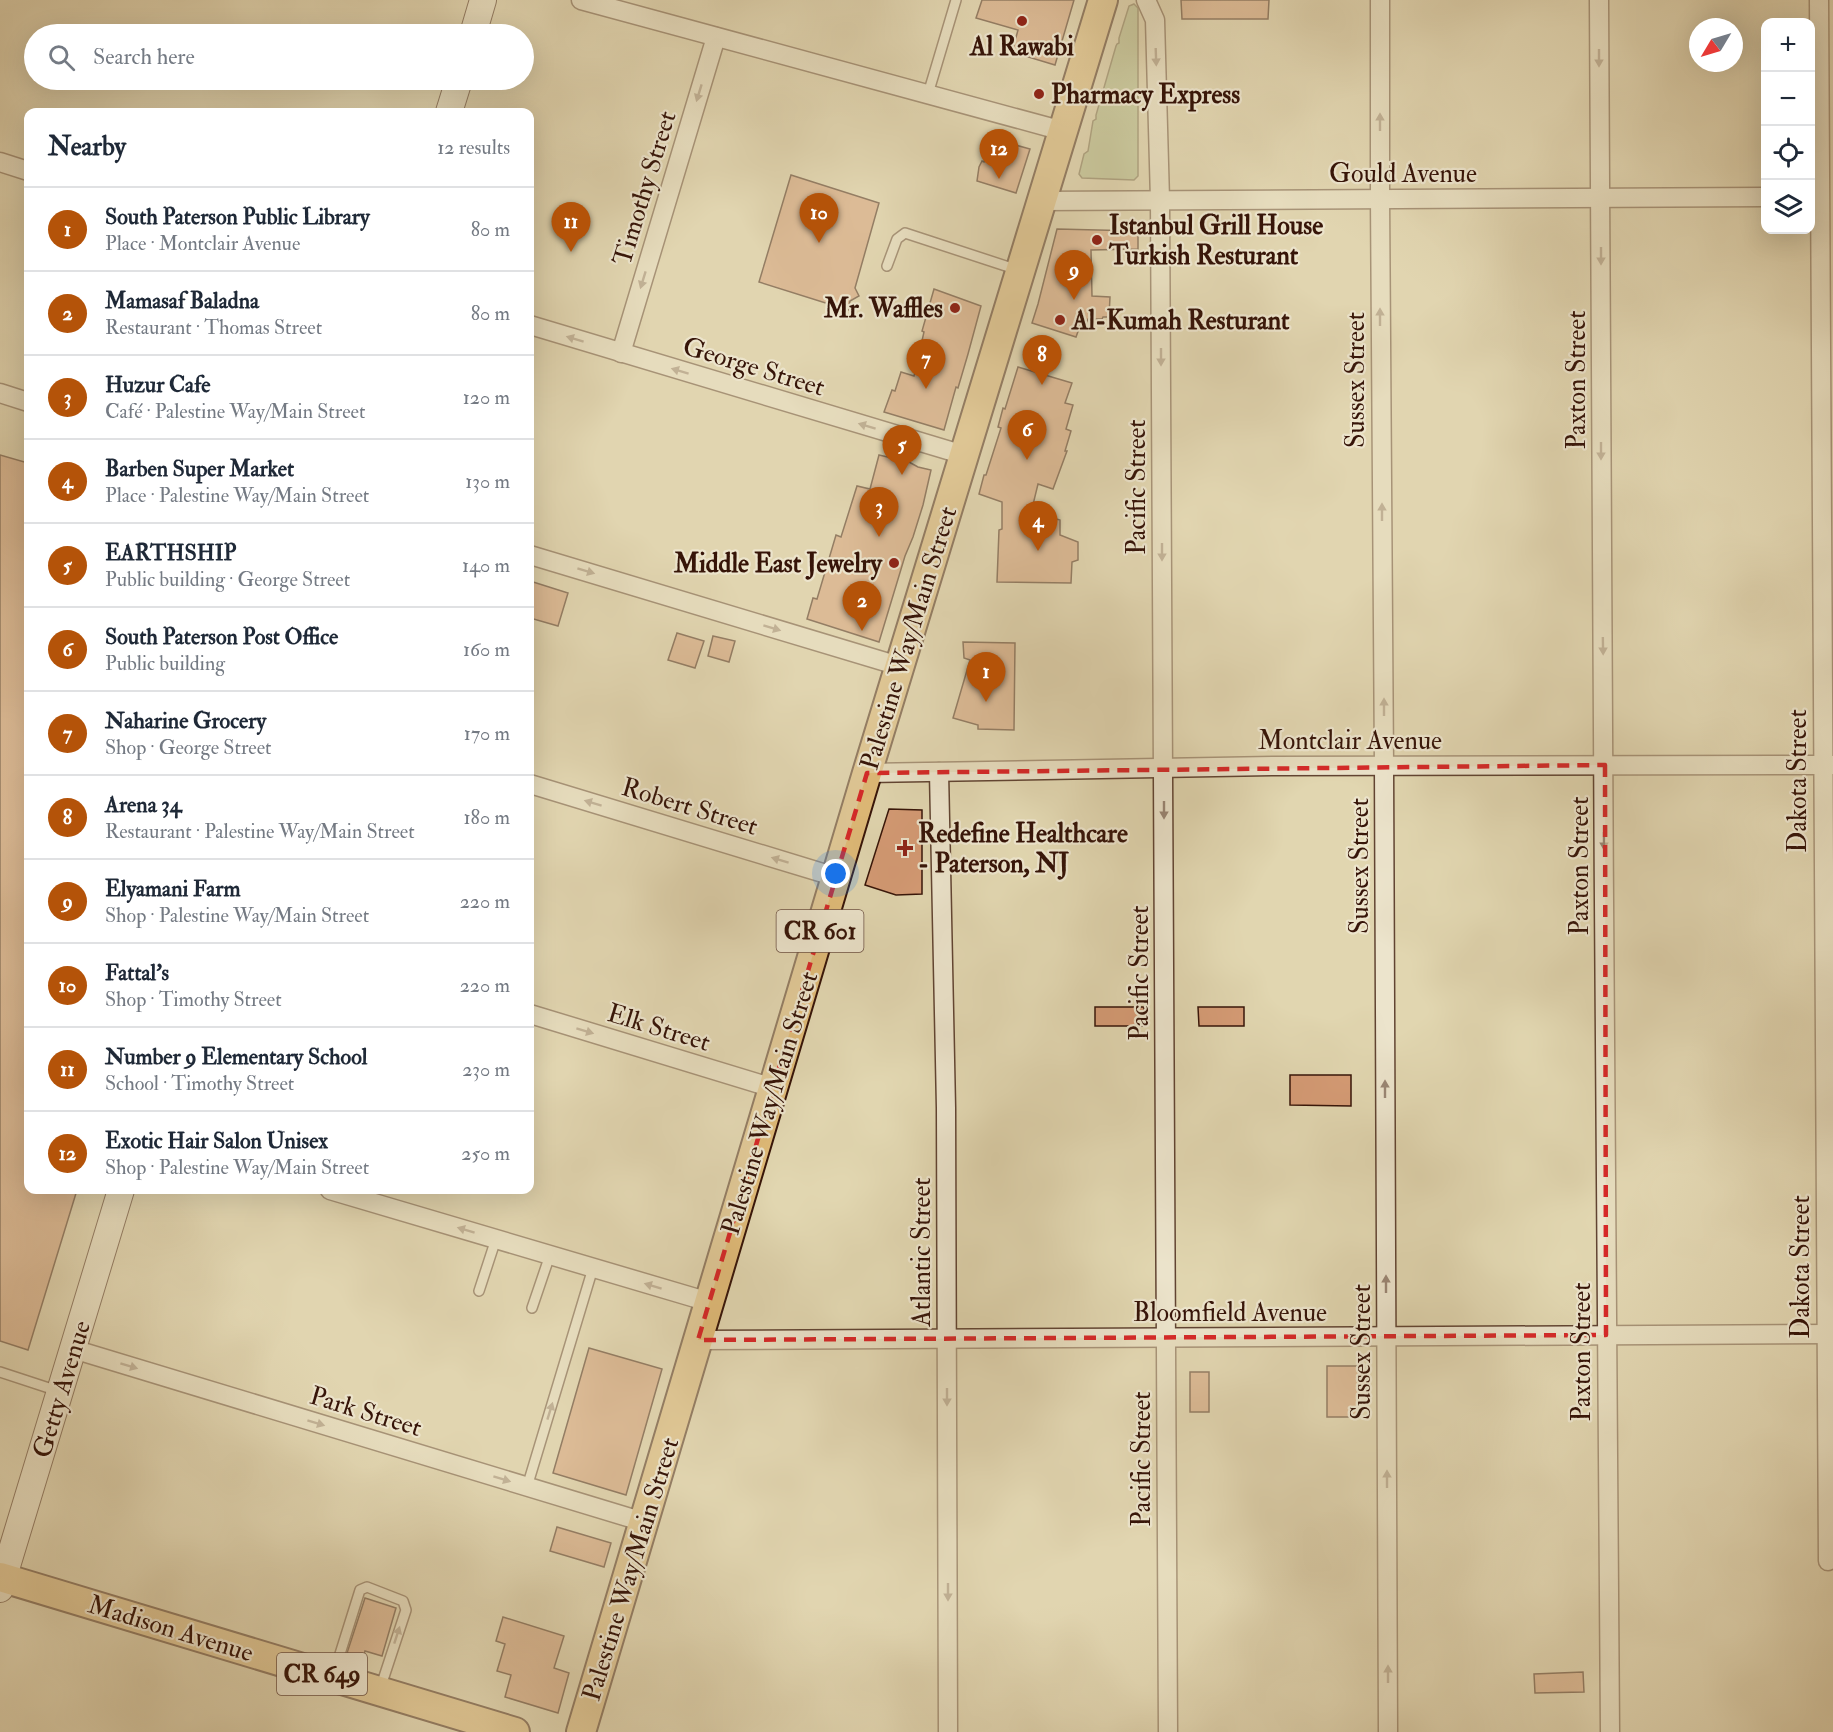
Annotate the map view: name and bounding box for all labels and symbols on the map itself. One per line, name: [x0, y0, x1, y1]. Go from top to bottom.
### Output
marker: Al Rawabi: [1015, 14, 1029, 28]
north arrow: [1689, 18, 1743, 72]
place label: Al Rawabi: [969, 31, 1074, 63]
one-way arrow: [1151, 47, 1160, 66]
one-way arrow: [1595, 49, 1604, 68]
place label: Pharmacy Express: [1051, 79, 1240, 112]
one-way arrow: [694, 84, 703, 102]
marker: Pharmacy Express: [1032, 87, 1046, 101]
street label: Timothy Street: [606, 107, 684, 269]
one-way arrow: [1375, 113, 1385, 132]
pin: 12: [980, 130, 1018, 179]
street label: Gould Avenue: [1329, 158, 1477, 190]
pin: 10: [800, 194, 838, 243]
pin: 11: [552, 202, 590, 252]
place label: Istanbul Grill House Turkish Resturant: [1108, 210, 1323, 272]
marker: Istanbul Grill House Turkish Resturant: [1090, 233, 1104, 247]
one-way arrow: [1596, 246, 1605, 265]
pin: 9: [1054, 250, 1094, 300]
one-way arrow: [638, 271, 647, 289]
place label: Mr. Waffles: [823, 293, 943, 325]
marker: Mr. Waffles: [948, 301, 962, 315]
place label: Al-Kumah Resturant: [1071, 305, 1290, 337]
one-way arrow: [1376, 308, 1385, 327]
street label: Paxton Street: [1561, 310, 1593, 450]
street label: Sussex Street: [1340, 312, 1372, 448]
marker: Al-Kumah Resturant: [1053, 313, 1067, 327]
street label: George Street: [679, 330, 828, 404]
one-way arrow: [566, 334, 584, 343]
pin: 8: [1022, 336, 1062, 385]
pin: 7: [906, 340, 946, 389]
one-way arrow: [1156, 347, 1166, 366]
one-way arrow: [671, 366, 689, 375]
pin: 6: [1008, 410, 1046, 460]
street label: Pacific Street: [1121, 419, 1153, 555]
one-way arrow: [858, 421, 876, 430]
pin: 5: [882, 426, 922, 475]
one-way arrow: [1596, 441, 1606, 460]
pin: 3: [860, 488, 898, 537]
pin: 4: [1018, 502, 1058, 551]
street label: Palestine Way/Main Street: [854, 503, 964, 774]
one-way arrow: [1377, 503, 1387, 522]
one-way arrow: [1157, 542, 1167, 561]
place label: Middle East Jewelry: [673, 548, 884, 581]
marker: Middle East Jewelry: [887, 556, 901, 570]
one-way arrow: [577, 567, 595, 576]
pin: 2: [842, 582, 882, 631]
one-way arrow: [763, 624, 781, 633]
one-way arrow: [1598, 636, 1608, 655]
pin: 1: [966, 652, 1006, 702]
one-way arrow: [1379, 698, 1389, 717]
street label: Dakota Street: [1782, 709, 1814, 853]
street label: Montclair Avenue: [1258, 725, 1442, 757]
street label: Robert Street: [618, 771, 762, 843]
street label: Paxton Street: [1564, 796, 1596, 936]
one-way arrow: [584, 798, 602, 808]
street label: Sussex Street: [1344, 798, 1376, 934]
one-way arrow: [1159, 800, 1169, 819]
place label: Redefine Healthcare - Paterson, NJ: [918, 818, 1128, 880]
one-way arrow: [1599, 831, 1609, 850]
marker: Redefine Healthcare - Paterson, NJ: [896, 839, 914, 857]
one-way arrow: [771, 855, 789, 864]
your location: [821, 859, 850, 888]
street label: Pacific Street: [1124, 905, 1156, 1041]
road number: CR 601: [776, 910, 864, 952]
street label: Palestine Way/Main Street: [715, 968, 825, 1239]
street label: Elk Street: [603, 997, 714, 1059]
one-way arrow: [576, 1027, 594, 1036]
one-way arrow: [1380, 1079, 1390, 1098]
street label: Atlantic Street: [906, 1177, 938, 1328]
street label: Dakota Street: [1785, 1195, 1817, 1339]
one-way arrow: [457, 1225, 475, 1234]
one-way arrow: [1381, 1274, 1391, 1293]
one-way arrow: [644, 1281, 662, 1290]
street label: Paxton Street: [1566, 1282, 1598, 1422]
street label: Sussex Street: [1346, 1284, 1378, 1420]
street label: Bloomfield Avenue: [1133, 1297, 1327, 1329]
street label: Getty Avenue: [26, 1317, 98, 1462]
one-way arrow: [120, 1362, 138, 1371]
street label: Park Street: [306, 1380, 426, 1444]
one-way arrow: [942, 1387, 952, 1406]
street label: Pacific Street: [1126, 1391, 1158, 1527]
one-way arrow: [546, 1402, 555, 1420]
one-way arrow: [307, 1419, 325, 1428]
street label: Palestine Way/Main Street: [576, 1434, 686, 1705]
one-way arrow: [1382, 1469, 1392, 1488]
one-way arrow: [494, 1475, 512, 1484]
one-way arrow: [943, 1582, 953, 1601]
street label: Madison Avenue: [84, 1589, 257, 1669]
one-way arrow: [393, 1626, 403, 1644]
road number: CR 649: [277, 1653, 367, 1695]
one-way arrow: [1383, 1664, 1393, 1683]

